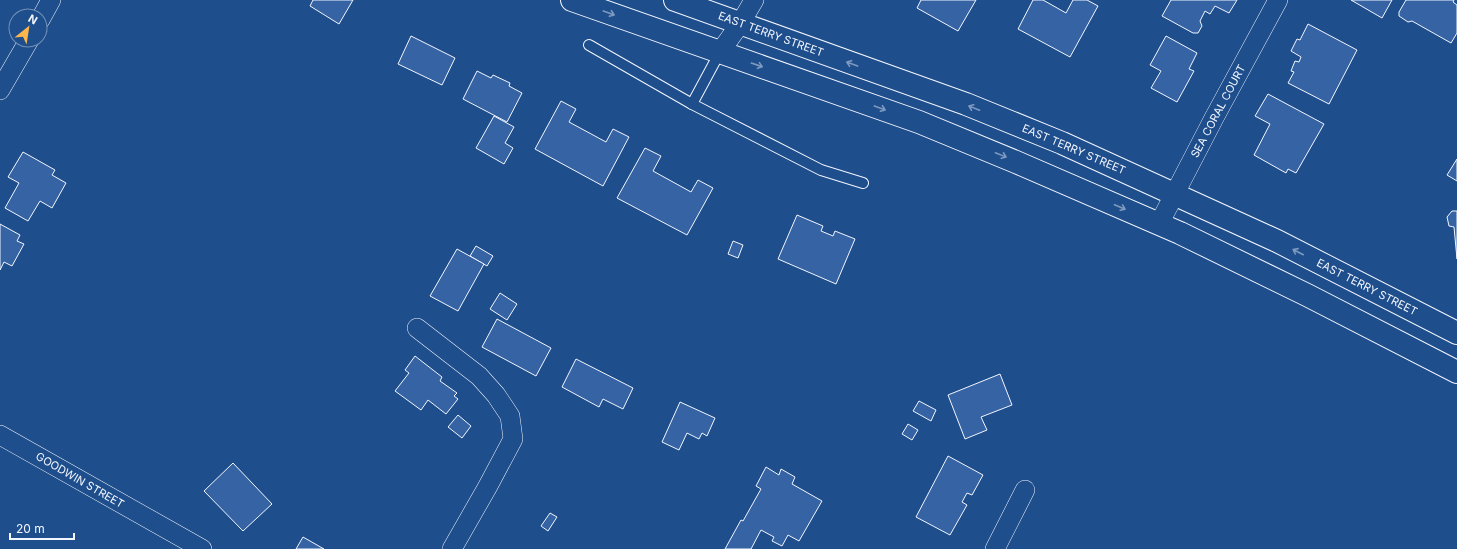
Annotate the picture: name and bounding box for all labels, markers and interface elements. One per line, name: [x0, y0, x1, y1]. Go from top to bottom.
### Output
north arrow: [8, 8, 48, 48]
street label: EAST TERRY STREET: [716, 8, 826, 60]
one-way arrow: [602, 10, 615, 17]
text: N: [26, 11, 40, 27]
one-way arrow: [847, 59, 859, 67]
one-way arrow: [750, 62, 763, 69]
street label: SEA CORAL COURT: [1188, 62, 1248, 160]
one-way arrow: [969, 103, 981, 111]
one-way arrow: [873, 105, 885, 113]
street label: EAST TERRY STREET: [1020, 121, 1128, 177]
one-way arrow: [994, 152, 1006, 160]
one-way arrow: [1113, 204, 1125, 212]
one-way arrow: [1292, 247, 1304, 255]
street label: EAST TERRY STREET: [1314, 256, 1420, 318]
street label: GOODWIN STREET: [33, 449, 127, 511]
scale bar: [10, 515, 74, 541]
text: 20 m: [16, 521, 45, 536]

